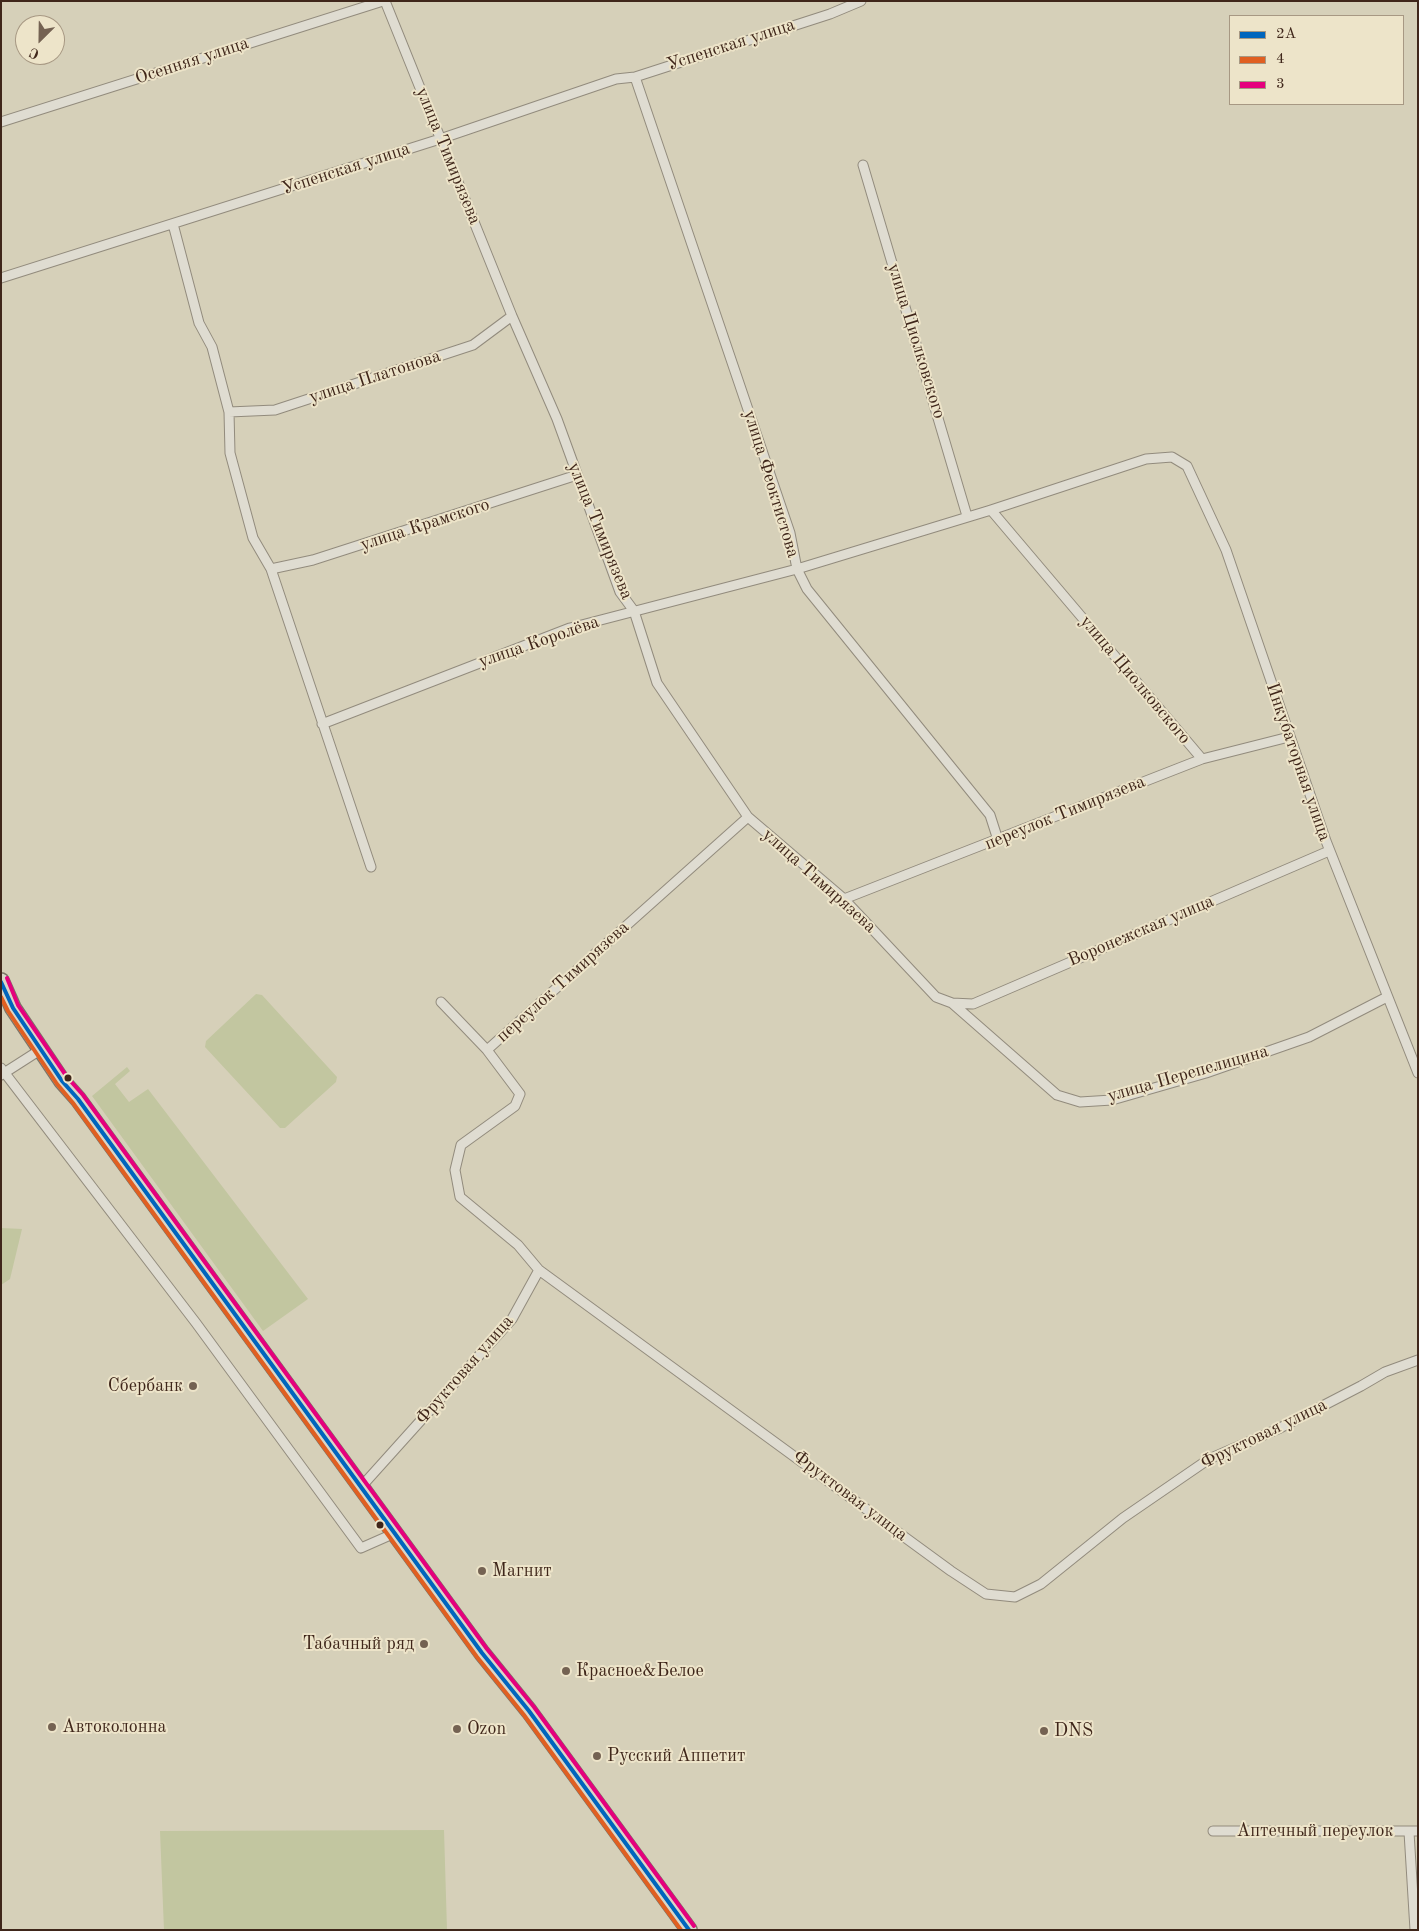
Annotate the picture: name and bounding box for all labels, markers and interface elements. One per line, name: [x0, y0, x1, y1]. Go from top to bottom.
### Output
street label: Успенская улица: [664, 14, 798, 76]
north arrow: [15, 15, 65, 65]
legend: [1229, 15, 1404, 105]
text: 2А: [1276, 27, 1296, 42]
street label: Осенняя улица: [132, 32, 252, 90]
text: С: [28, 45, 42, 61]
text: 4: [1276, 52, 1285, 67]
text: 3: [1276, 77, 1285, 92]
street label: улица Тимирязева: [411, 84, 485, 228]
street label: Успенская улица: [279, 138, 413, 200]
street label: улица Циолковского: [882, 261, 950, 421]
street label: улица Платонова: [307, 346, 443, 408]
street label: улица Феоктистова: [738, 407, 804, 561]
street label: улица Тимирязева: [563, 459, 637, 603]
street label: улица Крамского: [358, 494, 492, 556]
street label: улица Королёва: [476, 611, 602, 673]
street label: улица Циолковского: [1075, 611, 1195, 749]
street label: Инкубаторная улица: [1261, 680, 1335, 844]
street label: переулок Тимирязева: [982, 771, 1148, 855]
street label: улица Тимирязева: [758, 824, 880, 938]
street label: Воронежская улица: [1065, 890, 1217, 972]
street label: переулок Тимирязева: [492, 917, 634, 1047]
street label: улица Перепелицина: [1105, 1041, 1271, 1107]
unlabelled marker: [63, 1073, 73, 1083]
street label: Фруктовая улица: [412, 1311, 518, 1429]
place label: Сбербанк: [108, 1375, 183, 1397]
marker: Сбербанк: [187, 1380, 199, 1392]
street label: Фруктовая улица: [1197, 1394, 1331, 1474]
street label: Фруктовая улица: [788, 1446, 912, 1546]
unlabelled marker: [375, 1520, 385, 1530]
place label: Магнит: [492, 1560, 552, 1582]
marker: Магнит: [476, 1565, 488, 1577]
place label: Табачный ряд: [302, 1633, 414, 1655]
marker: Табачный ряд: [418, 1638, 430, 1650]
place label: Красное&Белое: [576, 1660, 704, 1682]
marker: Красное&Белое: [560, 1665, 572, 1677]
place label: Автоколонна: [62, 1716, 166, 1738]
place label: Ozon: [467, 1718, 506, 1740]
place label: DNS: [1054, 1720, 1093, 1742]
marker: Автоколонна: [46, 1721, 58, 1733]
marker: Ozon: [451, 1723, 463, 1735]
marker: DNS: [1038, 1725, 1050, 1737]
place label: Русский Аппетит: [607, 1745, 745, 1767]
marker: Русский Аппетит: [591, 1750, 603, 1762]
street label: Аптечный переулок: [1236, 1820, 1394, 1842]

